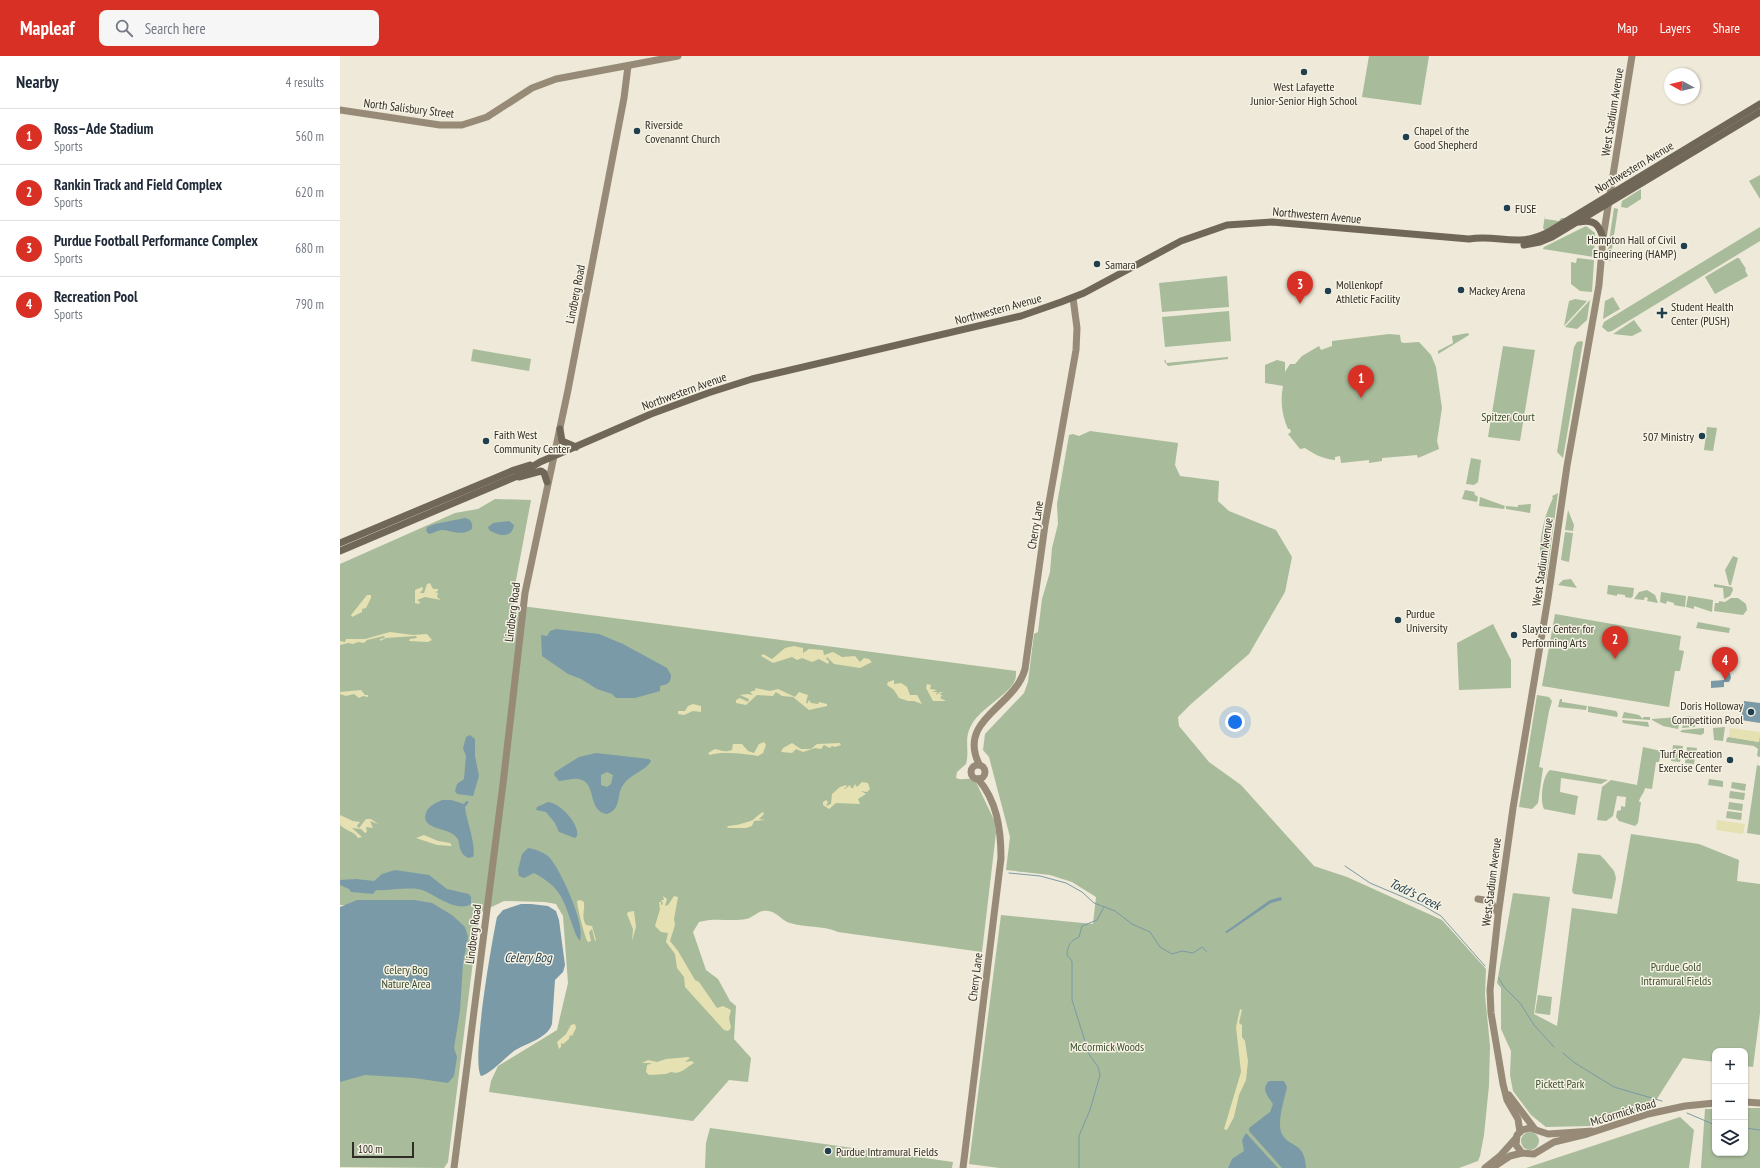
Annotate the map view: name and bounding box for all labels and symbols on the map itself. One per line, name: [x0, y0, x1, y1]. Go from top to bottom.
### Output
marker: West Lafayette Junior-Senior High School: [1299, 67, 1309, 77]
street label: West Stadium Avenue: [1598, 67, 1626, 157]
north arrow: [1664, 68, 1700, 104]
place label: West Lafayette Junior-Senior High School: [1250, 79, 1358, 108]
street label: North Salisbury Street: [363, 95, 456, 121]
place label: Riverside Covenannt Church: [645, 117, 720, 146]
place label: Chapel of the Good Shepherd: [1414, 123, 1477, 152]
marker: Riverside Covenannt Church: [632, 126, 642, 136]
marker: Chapel of the Good Shepherd: [1401, 132, 1411, 142]
street label: Northwestern Avenue: [1592, 138, 1676, 196]
place label: FUSE: [1515, 201, 1537, 216]
marker: FUSE: [1502, 203, 1512, 213]
street label: Northwestern Avenue: [1272, 204, 1362, 226]
place label: Hampton Hall of Civil Engineering (HAMP): [1587, 232, 1676, 261]
marker: Hampton Hall of Civil Engineering (HAMP): [1679, 241, 1689, 251]
place label: Samara: [1105, 257, 1136, 272]
marker: Samara: [1092, 259, 1102, 269]
street label: Lindberg Road: [562, 263, 588, 325]
pin: 3: [1287, 271, 1313, 304]
place label: Mollenkopf Athletic Facility: [1336, 277, 1401, 306]
place label: Mackey Arena: [1469, 283, 1526, 298]
marker: Mackey Arena: [1456, 285, 1466, 295]
marker: Mollenkopf Athletic Facility: [1323, 286, 1333, 296]
street label: Northwestern Avenue: [953, 290, 1043, 328]
place label: Student Health Center (PUSH): [1671, 299, 1733, 328]
marker: Student Health Center (PUSH): [1656, 307, 1668, 319]
pin: 1: [1348, 365, 1374, 398]
street label: Northwestern Avenue: [640, 369, 728, 413]
park label: Spitzer Court: [1481, 409, 1536, 424]
place label: Faith West Community Center: [494, 427, 571, 456]
place label: 507 Ministry: [1642, 429, 1694, 444]
marker: 507 Ministry: [1697, 431, 1707, 441]
marker: Faith West Community Center: [481, 436, 491, 446]
street label: Cherry Lane: [1024, 500, 1046, 550]
street label: West Stadium Avenue: [1528, 517, 1556, 607]
street label: Lindberg Road: [501, 581, 523, 643]
place label: Purdue University: [1406, 606, 1448, 635]
marker: Purdue University: [1393, 615, 1403, 625]
place label: Slayter Center for Performing Arts: [1522, 621, 1595, 650]
pin: 2: [1602, 626, 1628, 659]
marker: Slayter Center for Performing Arts: [1509, 630, 1519, 640]
pin: 4: [1712, 647, 1738, 680]
place label: Doris Holloway Competition Pool: [1672, 698, 1743, 727]
marker: Doris Holloway Competition Pool: [1746, 707, 1756, 717]
your location: [1225, 712, 1245, 732]
place label: Turf Recreation Exercise Center: [1659, 746, 1723, 775]
marker: Turf Recreation Exercise Center: [1725, 755, 1735, 765]
street label: West Stadium Avenue: [1478, 837, 1504, 927]
water label: Todd's Creek: [1386, 874, 1445, 915]
street label: Lindberg Road: [462, 903, 484, 965]
water label: Celery Bog: [504, 949, 553, 966]
street label: Cherry Lane: [965, 952, 985, 1002]
park label: Purdue Gold Intramural Fields: [1641, 959, 1711, 988]
park label: Celery Bog Nature Area: [382, 962, 431, 991]
park label: McCormick Woods: [1070, 1039, 1144, 1054]
park label: Pickett Park: [1536, 1076, 1585, 1091]
street label: McCormick Road: [1588, 1095, 1658, 1129]
scale bar: [352, 1140, 414, 1159]
place label: Purdue Intramural Fields: [836, 1144, 938, 1159]
marker: Purdue Intramural Fields: [823, 1146, 833, 1156]

